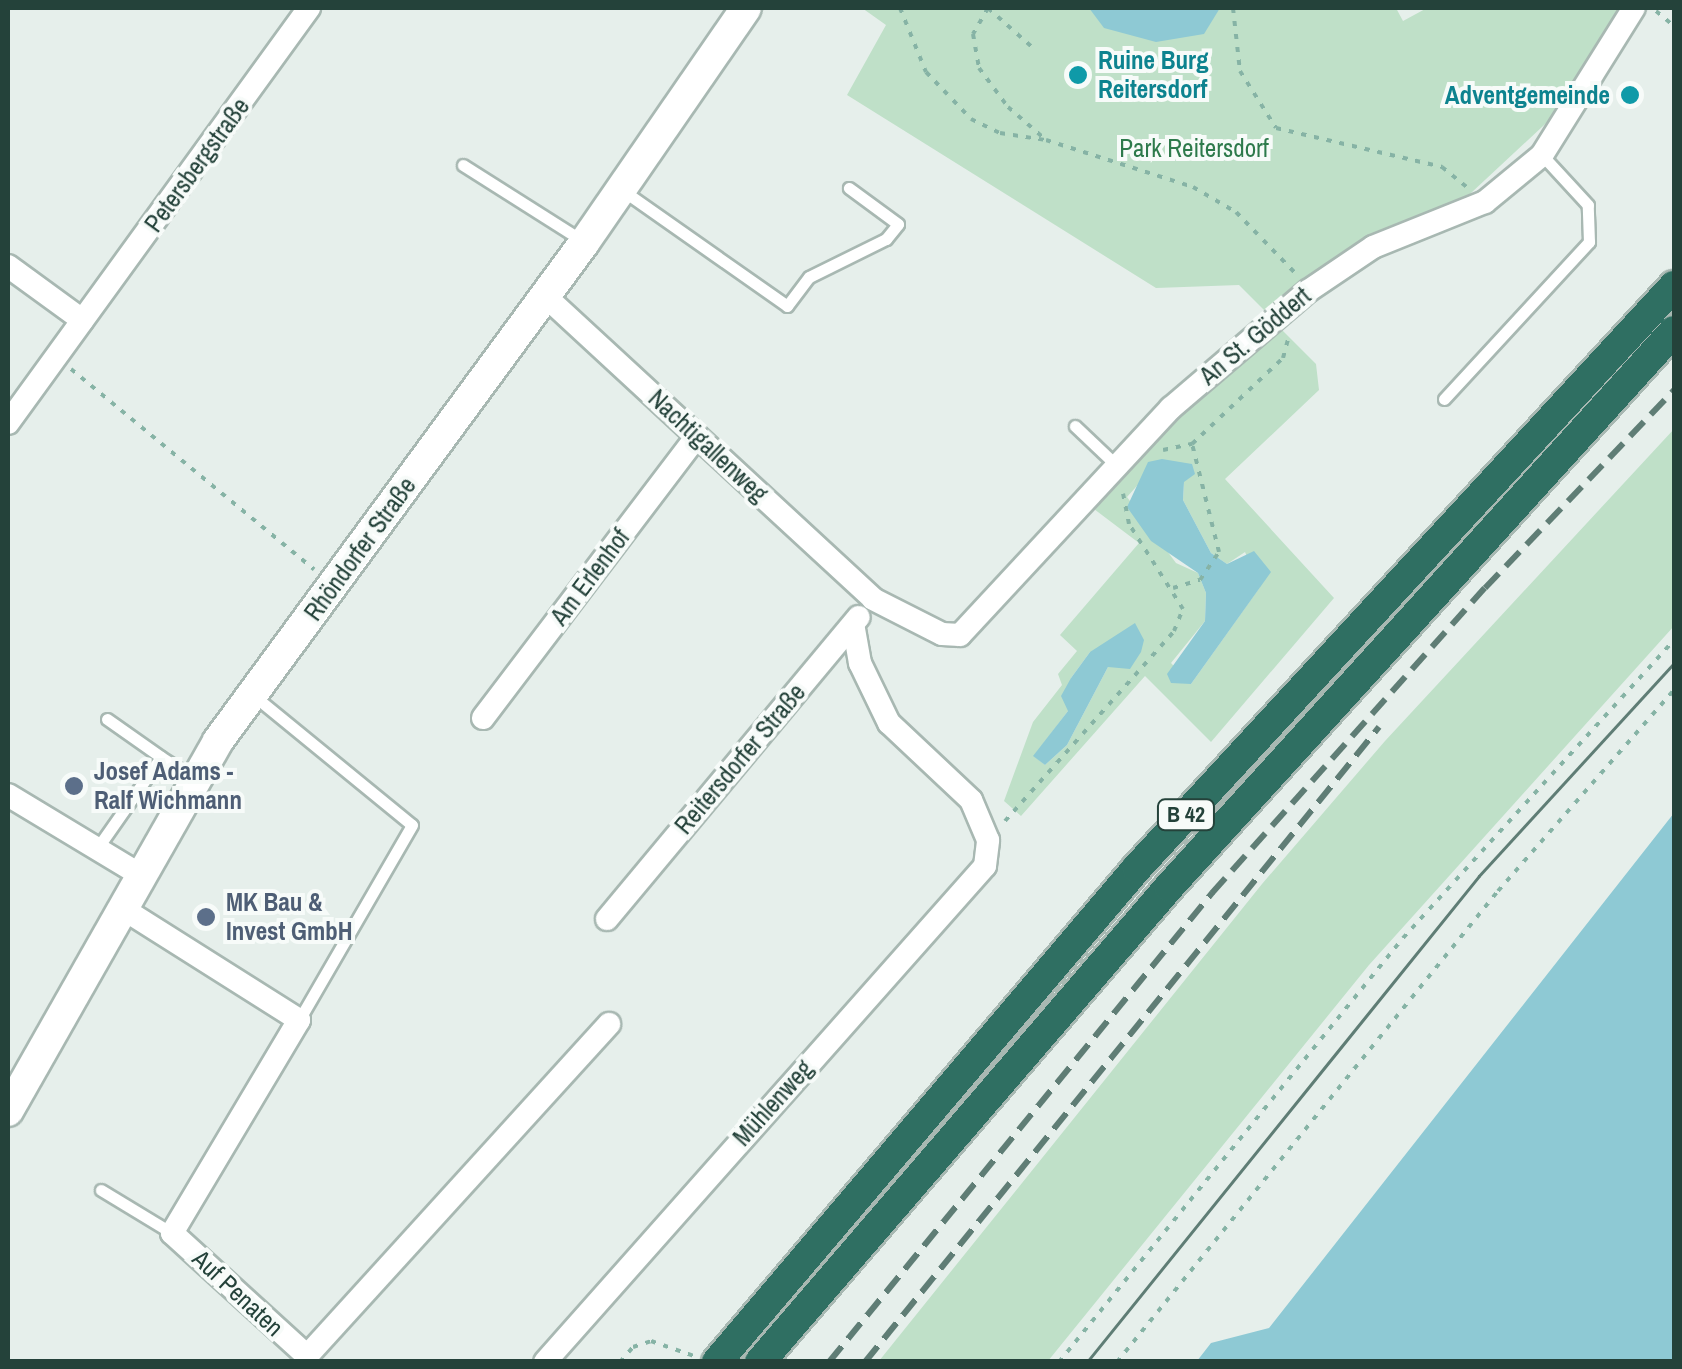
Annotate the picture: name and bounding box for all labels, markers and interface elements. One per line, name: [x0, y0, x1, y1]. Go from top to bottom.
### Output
place label: Ruine Burg Reitersdorf: [1098, 46, 1208, 105]
marker: Ruine Burg Reitersdorf: [1067, 64, 1089, 86]
place label: Adventgemeinde: [1445, 80, 1610, 110]
marker: Adventgemeinde: [1619, 84, 1641, 106]
street label: Petersbergstraße: [138, 92, 256, 238]
park label: Park Reitersdorf: [1119, 133, 1269, 163]
street label: An St. Göddert: [1193, 281, 1317, 391]
street label: Nachtigallenweg: [642, 383, 774, 509]
street label: Rhöndorfer Straße: [298, 472, 422, 626]
street label: Am Erlenhof: [544, 523, 636, 631]
street label: Reitersdorfer Straße: [668, 678, 812, 840]
place label: Josef Adams - Ralf Wichmann: [94, 757, 242, 816]
marker: Josef Adams - Ralf Wichmann: [63, 775, 85, 797]
road number: B 42: [1156, 798, 1216, 832]
place label: MK Bau & Invest GmbH: [226, 888, 352, 947]
marker: MK Bau & Invest GmbH: [195, 906, 217, 928]
street label: Mühlenweg: [727, 1054, 819, 1152]
street label: Auf Penaten: [187, 1244, 289, 1342]

